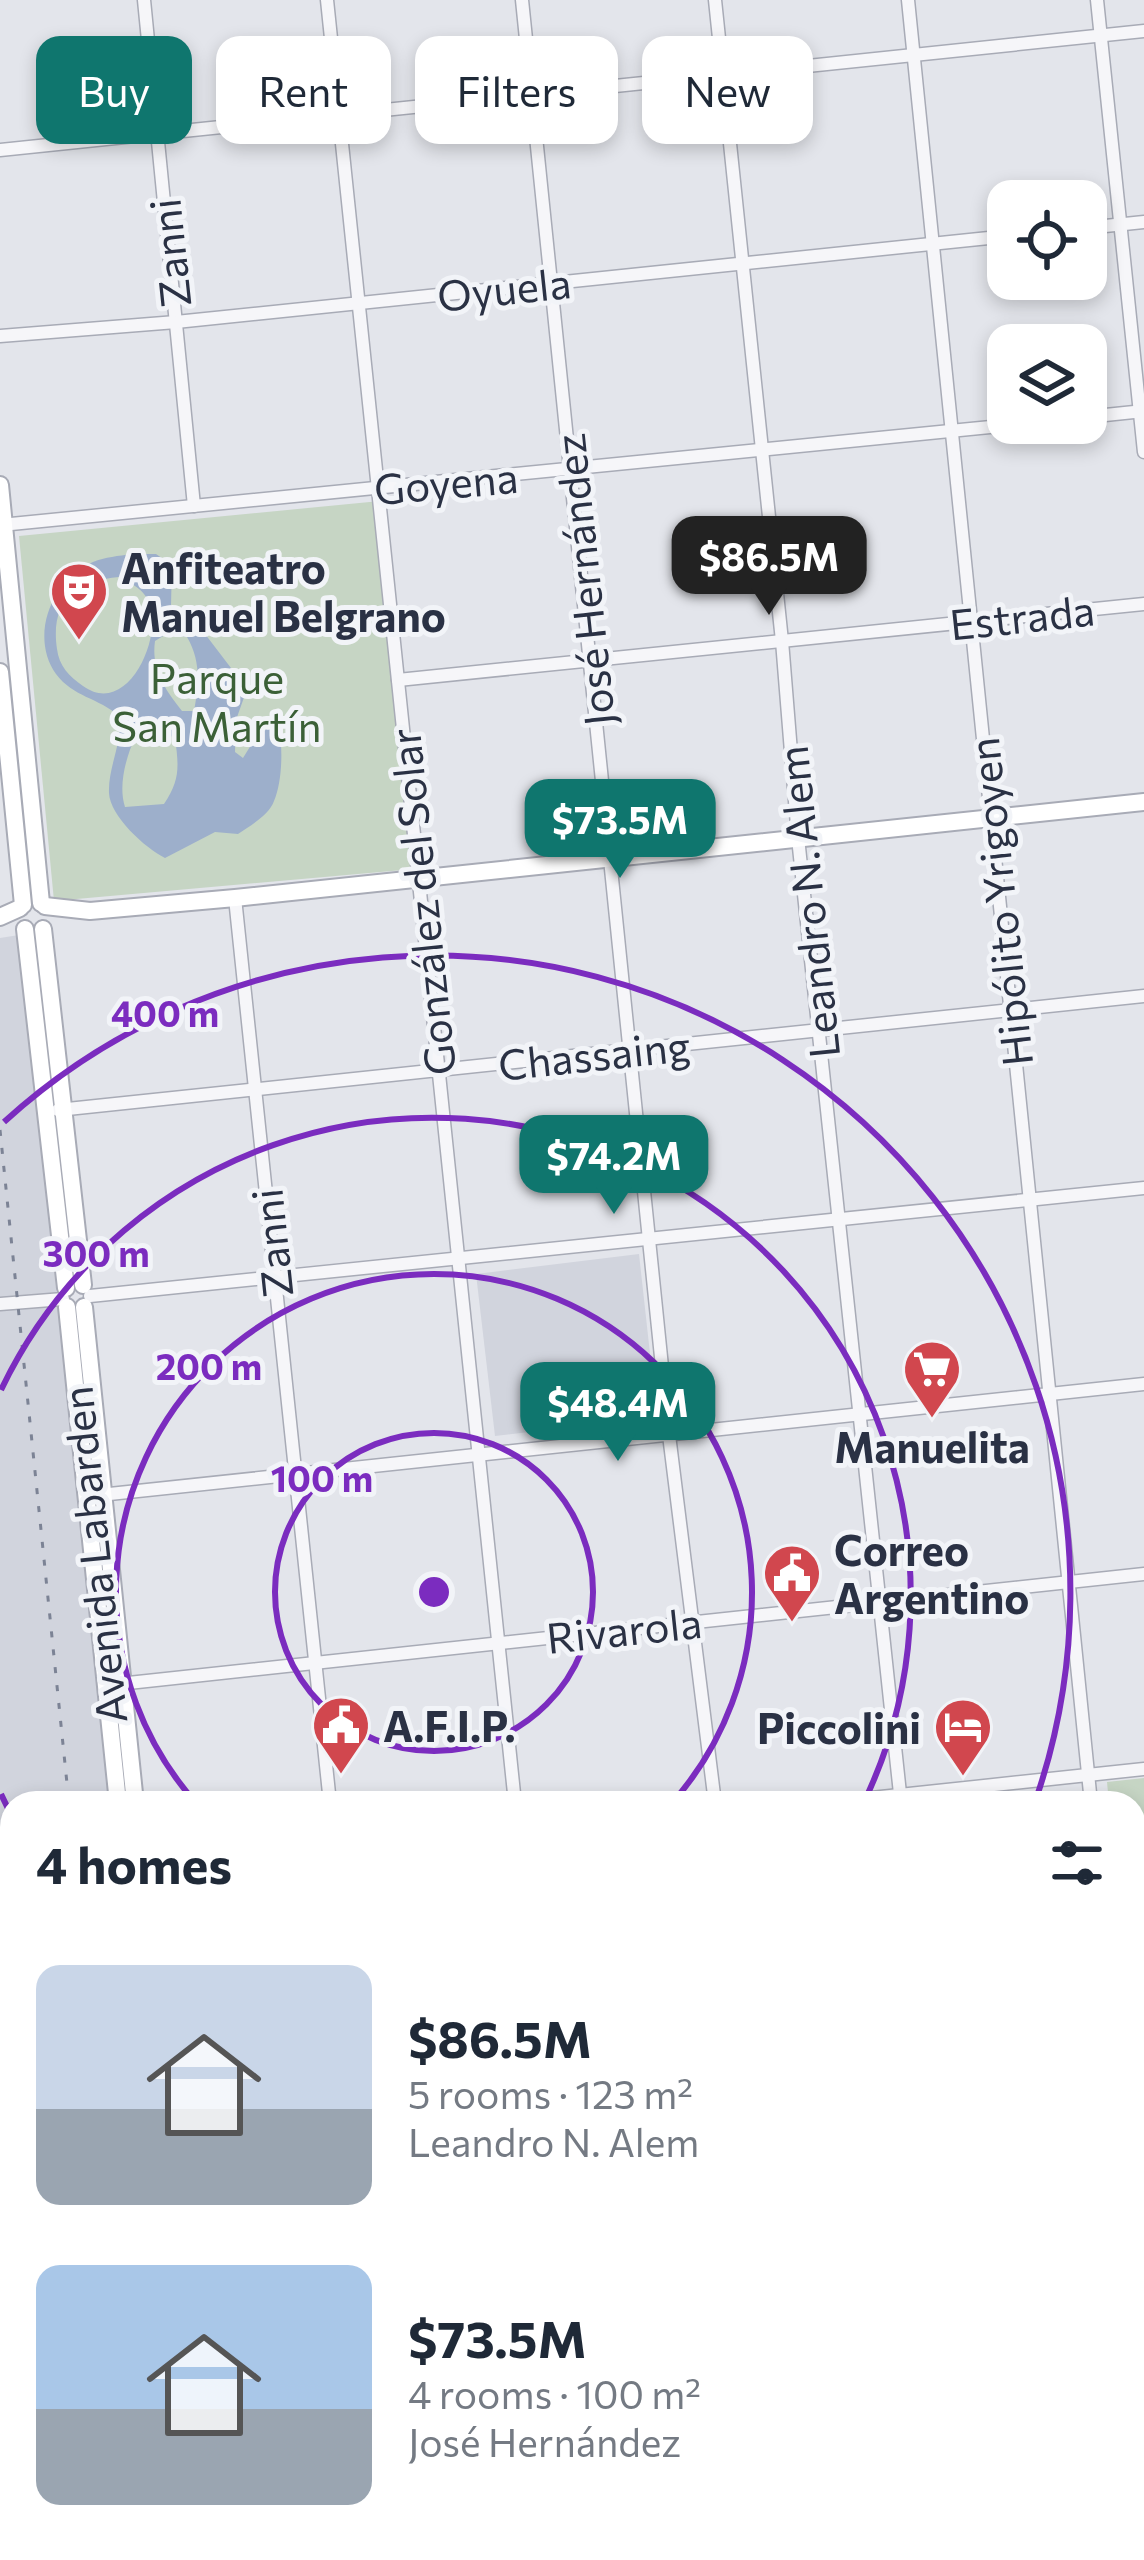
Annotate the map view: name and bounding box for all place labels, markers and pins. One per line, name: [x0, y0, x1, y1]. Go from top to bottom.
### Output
pin: $86.5M: [671, 516, 867, 618]
place label: Anfiteatro Manuel Belgrano: [121, 541, 446, 641]
theatre icon: Anfiteatro Manuel Belgrano: [48, 560, 110, 642]
pin: $73.5M: [522, 779, 718, 881]
pin: $74.2M: [516, 1115, 712, 1217]
supermarket icon: Manuelita: [901, 1338, 963, 1420]
pin: $48.4M: [520, 1362, 716, 1464]
place label: Manuelita: [834, 1420, 1030, 1472]
place label: Correo Argentino: [834, 1523, 1029, 1623]
public building icon: Correo Argentino: [761, 1542, 823, 1624]
centre of rings: [413, 1571, 455, 1613]
public building icon: A.F.I.P.: [310, 1694, 372, 1776]
hotel icon: Piccolini: [932, 1696, 994, 1778]
place label: A.F.I.P.: [383, 1699, 516, 1751]
place label: Piccolini: [757, 1701, 921, 1753]

